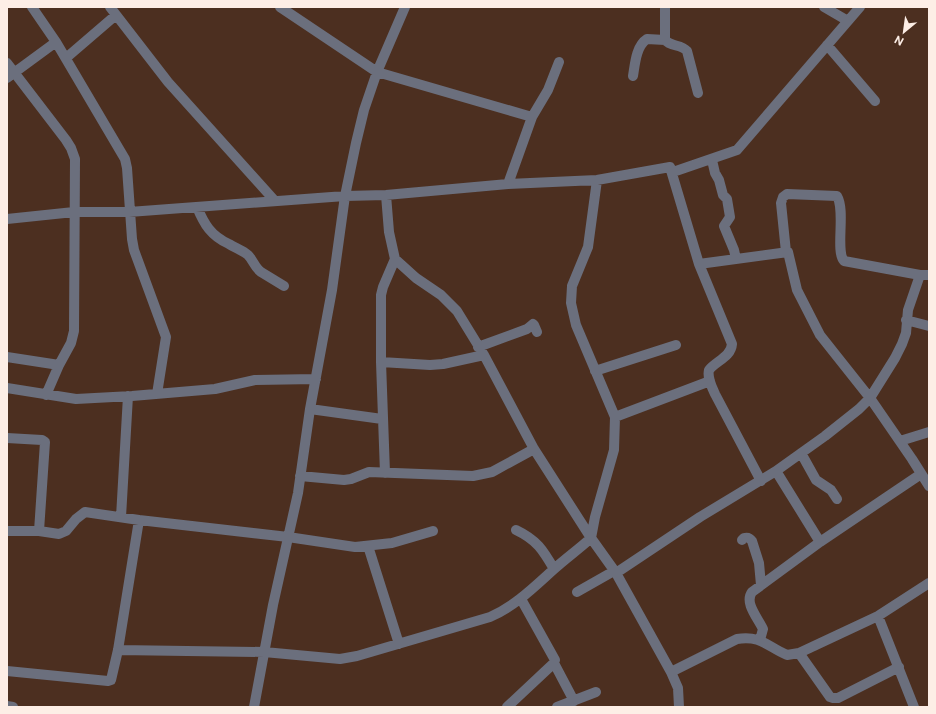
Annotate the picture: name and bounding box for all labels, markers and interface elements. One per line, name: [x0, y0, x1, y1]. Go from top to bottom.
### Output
north arrow: [884, 12, 924, 52]
text: N: [892, 33, 906, 48]

